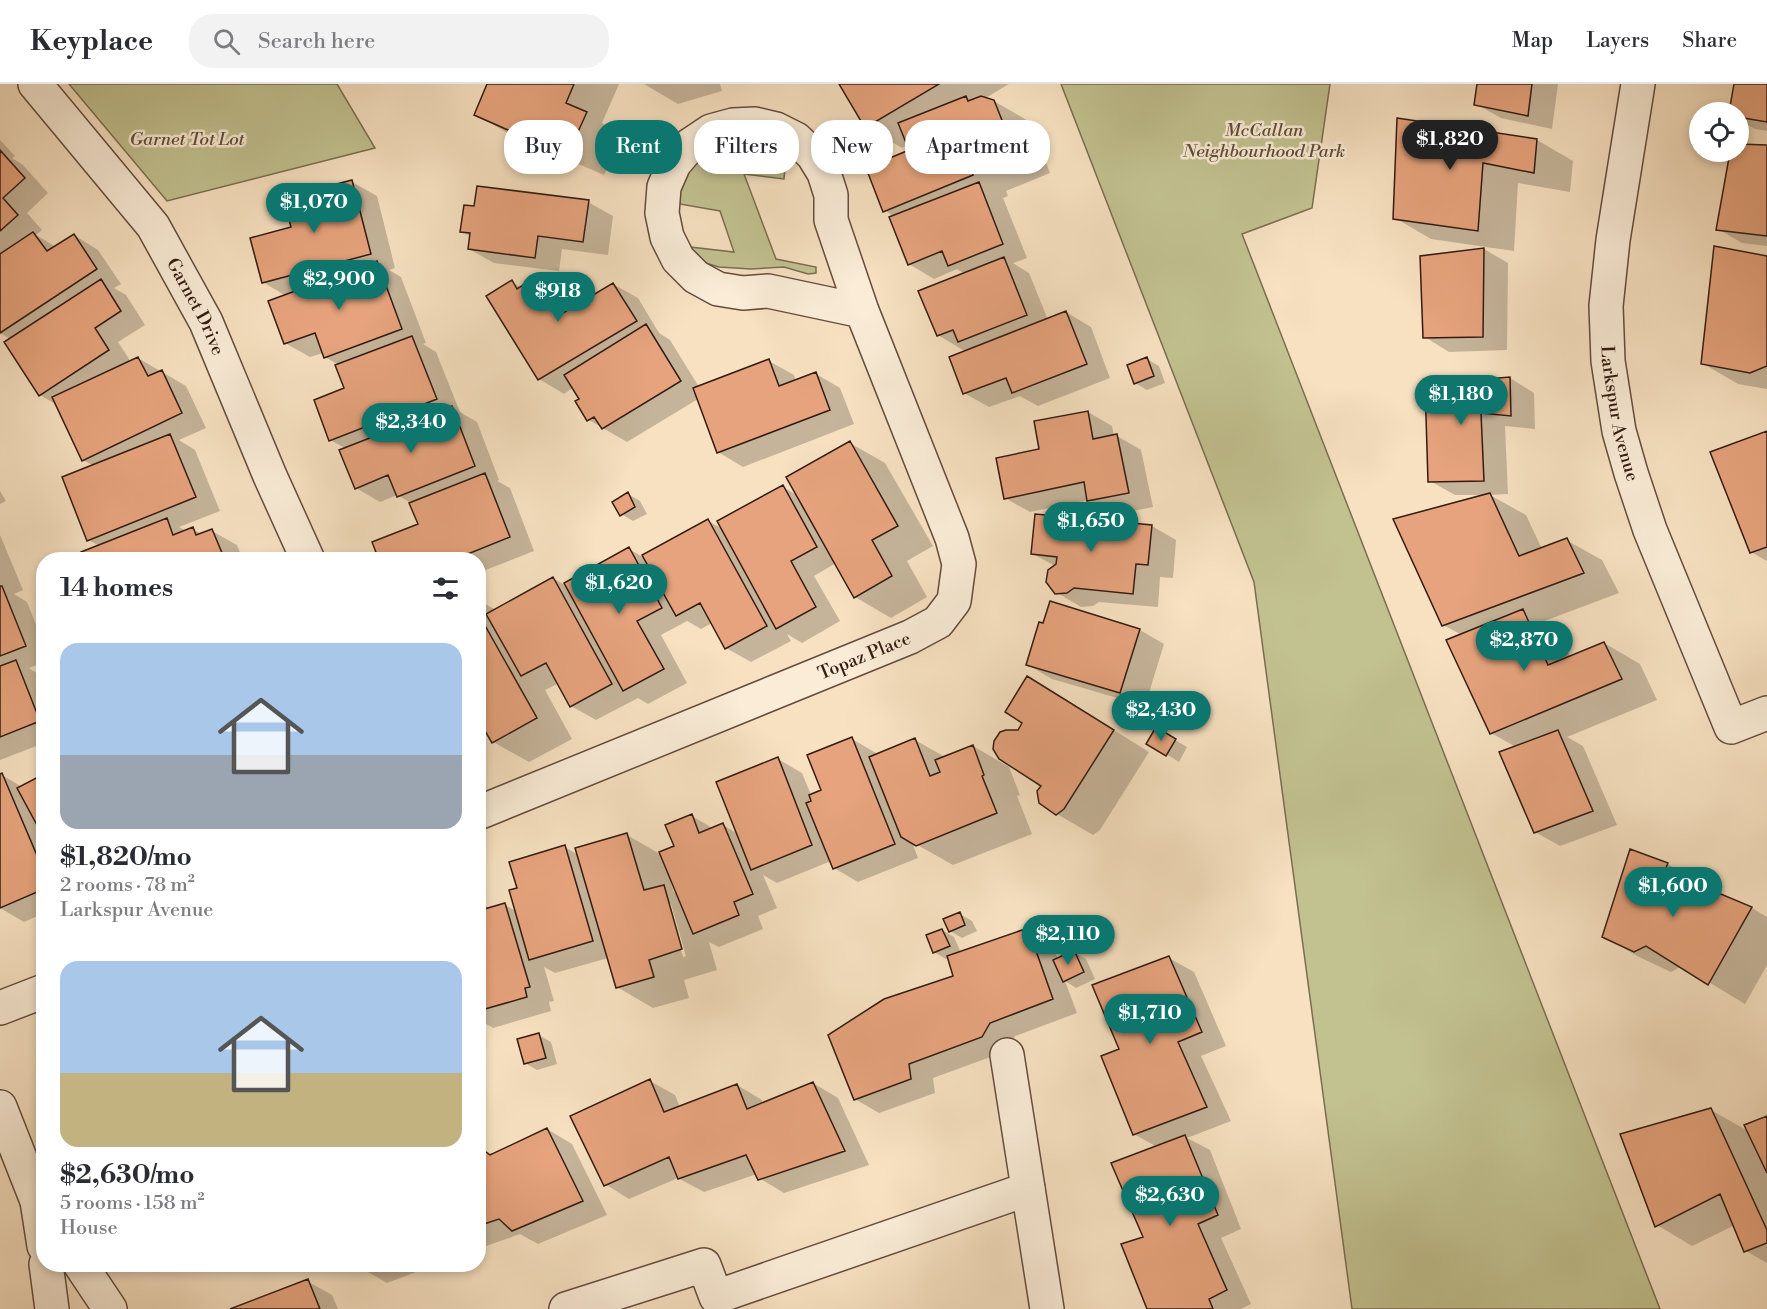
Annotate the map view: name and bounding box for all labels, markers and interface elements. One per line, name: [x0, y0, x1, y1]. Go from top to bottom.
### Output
search box: [189, 14, 609, 68]
text: Keyplace: [30, 24, 153, 59]
icon: search: [210, 25, 243, 58]
text: Search here: [258, 28, 375, 55]
text: Map: [1512, 28, 1553, 54]
text: Layers: [1586, 28, 1649, 54]
text: Share: [1682, 28, 1737, 54]
map controls: [1689, 102, 1749, 162]
button: locate: [1689, 102, 1749, 162]
park label: McCallan Neighbourhood Park: [1182, 119, 1345, 163]
chip: Buy: [504, 120, 583, 174]
chip: Rent: [595, 120, 682, 174]
chip: Filters: [694, 120, 799, 174]
chip: New: [811, 120, 893, 174]
chip: Apartment: [905, 120, 1050, 174]
pin: $1,820: [1401, 120, 1499, 171]
text: $1,820: [1416, 127, 1484, 152]
park label: Garnet Tot Lot: [130, 128, 246, 151]
pin: $1,070: [265, 183, 363, 234]
text: $1,070: [280, 190, 348, 215]
street label: Garnet Drive: [161, 254, 230, 359]
pin: $2,900: [290, 260, 388, 311]
text: $2,900: [303, 267, 375, 292]
pin: $918: [522, 272, 594, 323]
text: $918: [535, 279, 581, 304]
street label: Larkspur Avenue: [1595, 345, 1644, 485]
pin: $1,180: [1412, 375, 1510, 426]
text: $1,180: [1429, 382, 1493, 407]
pin: $2,340: [362, 403, 460, 454]
text: $2,340: [376, 410, 446, 435]
pin: $1,650: [1042, 502, 1140, 553]
text: $1,650: [1057, 509, 1125, 534]
pin: $1,620: [570, 564, 668, 615]
text: $1,620: [585, 571, 653, 596]
text: 14 homes: [60, 572, 173, 604]
icon: filters: [429, 572, 462, 605]
pin: $2,870: [1475, 621, 1573, 672]
street label: Topaz Place: [815, 627, 914, 685]
text: $2,870: [1490, 628, 1558, 653]
icon: home: [207, 682, 315, 790]
pin: $2,430: [1112, 691, 1210, 742]
text: $2,430: [1126, 698, 1196, 723]
text: $1,820/mo: [60, 841, 192, 873]
pin: $1,600: [1624, 867, 1722, 918]
text: 2 rooms · 78 m²: [60, 873, 195, 898]
text: $1,600: [1638, 874, 1708, 899]
text: Larkspur Avenue: [60, 898, 213, 923]
pin: $2,110: [1019, 915, 1117, 966]
text: $2,110: [1036, 922, 1100, 947]
pin: $1,710: [1101, 994, 1199, 1045]
icon: home: [207, 1000, 315, 1108]
text: $1,710: [1118, 1001, 1182, 1026]
text: $2,630/mo: [60, 1159, 195, 1191]
pin: $2,630: [1121, 1176, 1219, 1227]
text: $2,630: [1135, 1183, 1205, 1208]
text: 5 rooms · 158 m²: [60, 1191, 204, 1216]
text: House: [60, 1216, 118, 1241]

